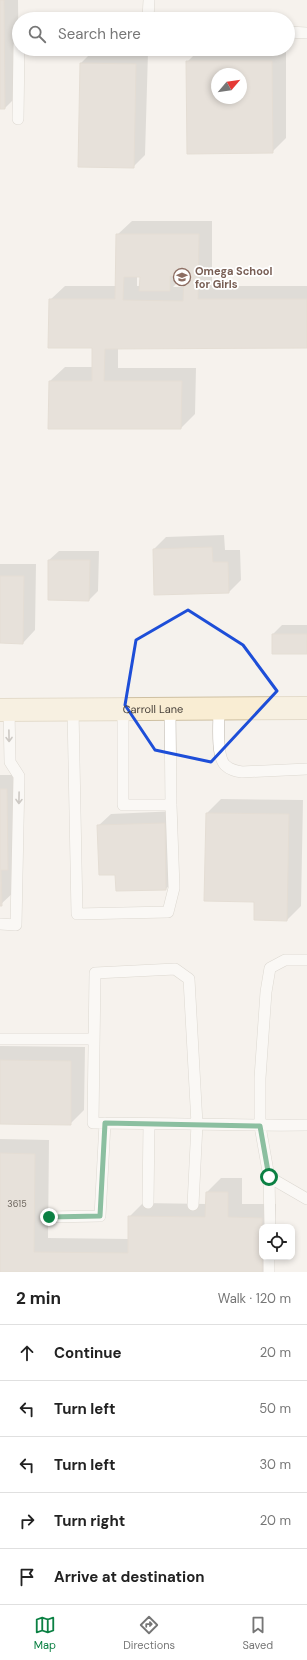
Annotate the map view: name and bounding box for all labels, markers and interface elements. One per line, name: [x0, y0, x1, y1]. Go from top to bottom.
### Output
search box: [12, 12, 295, 56]
icon: search: [26, 23, 48, 45]
text: Search here: [58, 24, 141, 44]
north arrow: [211, 68, 247, 104]
place label: Omega School for Girls: [195, 264, 273, 291]
school or university icon: Omega School for Girls: [172, 267, 192, 287]
street label: Carroll Lane: [123, 702, 183, 716]
one-way arrow: [5, 729, 13, 742]
one-way arrow: [15, 791, 23, 804]
route start: [260, 1168, 278, 1186]
house number: 3615: [7, 1198, 27, 1210]
route end: [40, 1208, 58, 1226]
map controls: [259, 1224, 295, 1260]
button: locate: [259, 1224, 295, 1260]
text: 2 min: [16, 1287, 61, 1309]
text: Walk · 120 m: [218, 1290, 291, 1307]
icon: ahead: [16, 1342, 38, 1364]
text: Continue: [54, 1343, 122, 1363]
text: 20 m: [260, 1344, 291, 1361]
icon: left: [16, 1398, 38, 1420]
text: Turn left: [54, 1399, 115, 1419]
text: 50 m: [259, 1400, 291, 1417]
icon: left: [16, 1454, 38, 1476]
text: Turn left: [54, 1455, 115, 1475]
text: 30 m: [259, 1456, 291, 1473]
icon: right: [16, 1510, 38, 1532]
text: Turn right: [54, 1511, 125, 1531]
text: 20 m: [260, 1512, 291, 1529]
icon: arrive: [16, 1566, 38, 1588]
text: Arrive at destination: [54, 1567, 205, 1587]
tab: Map: [34, 1614, 56, 1652]
tab: Directions: [123, 1614, 175, 1652]
tab: Saved: [242, 1614, 273, 1652]

